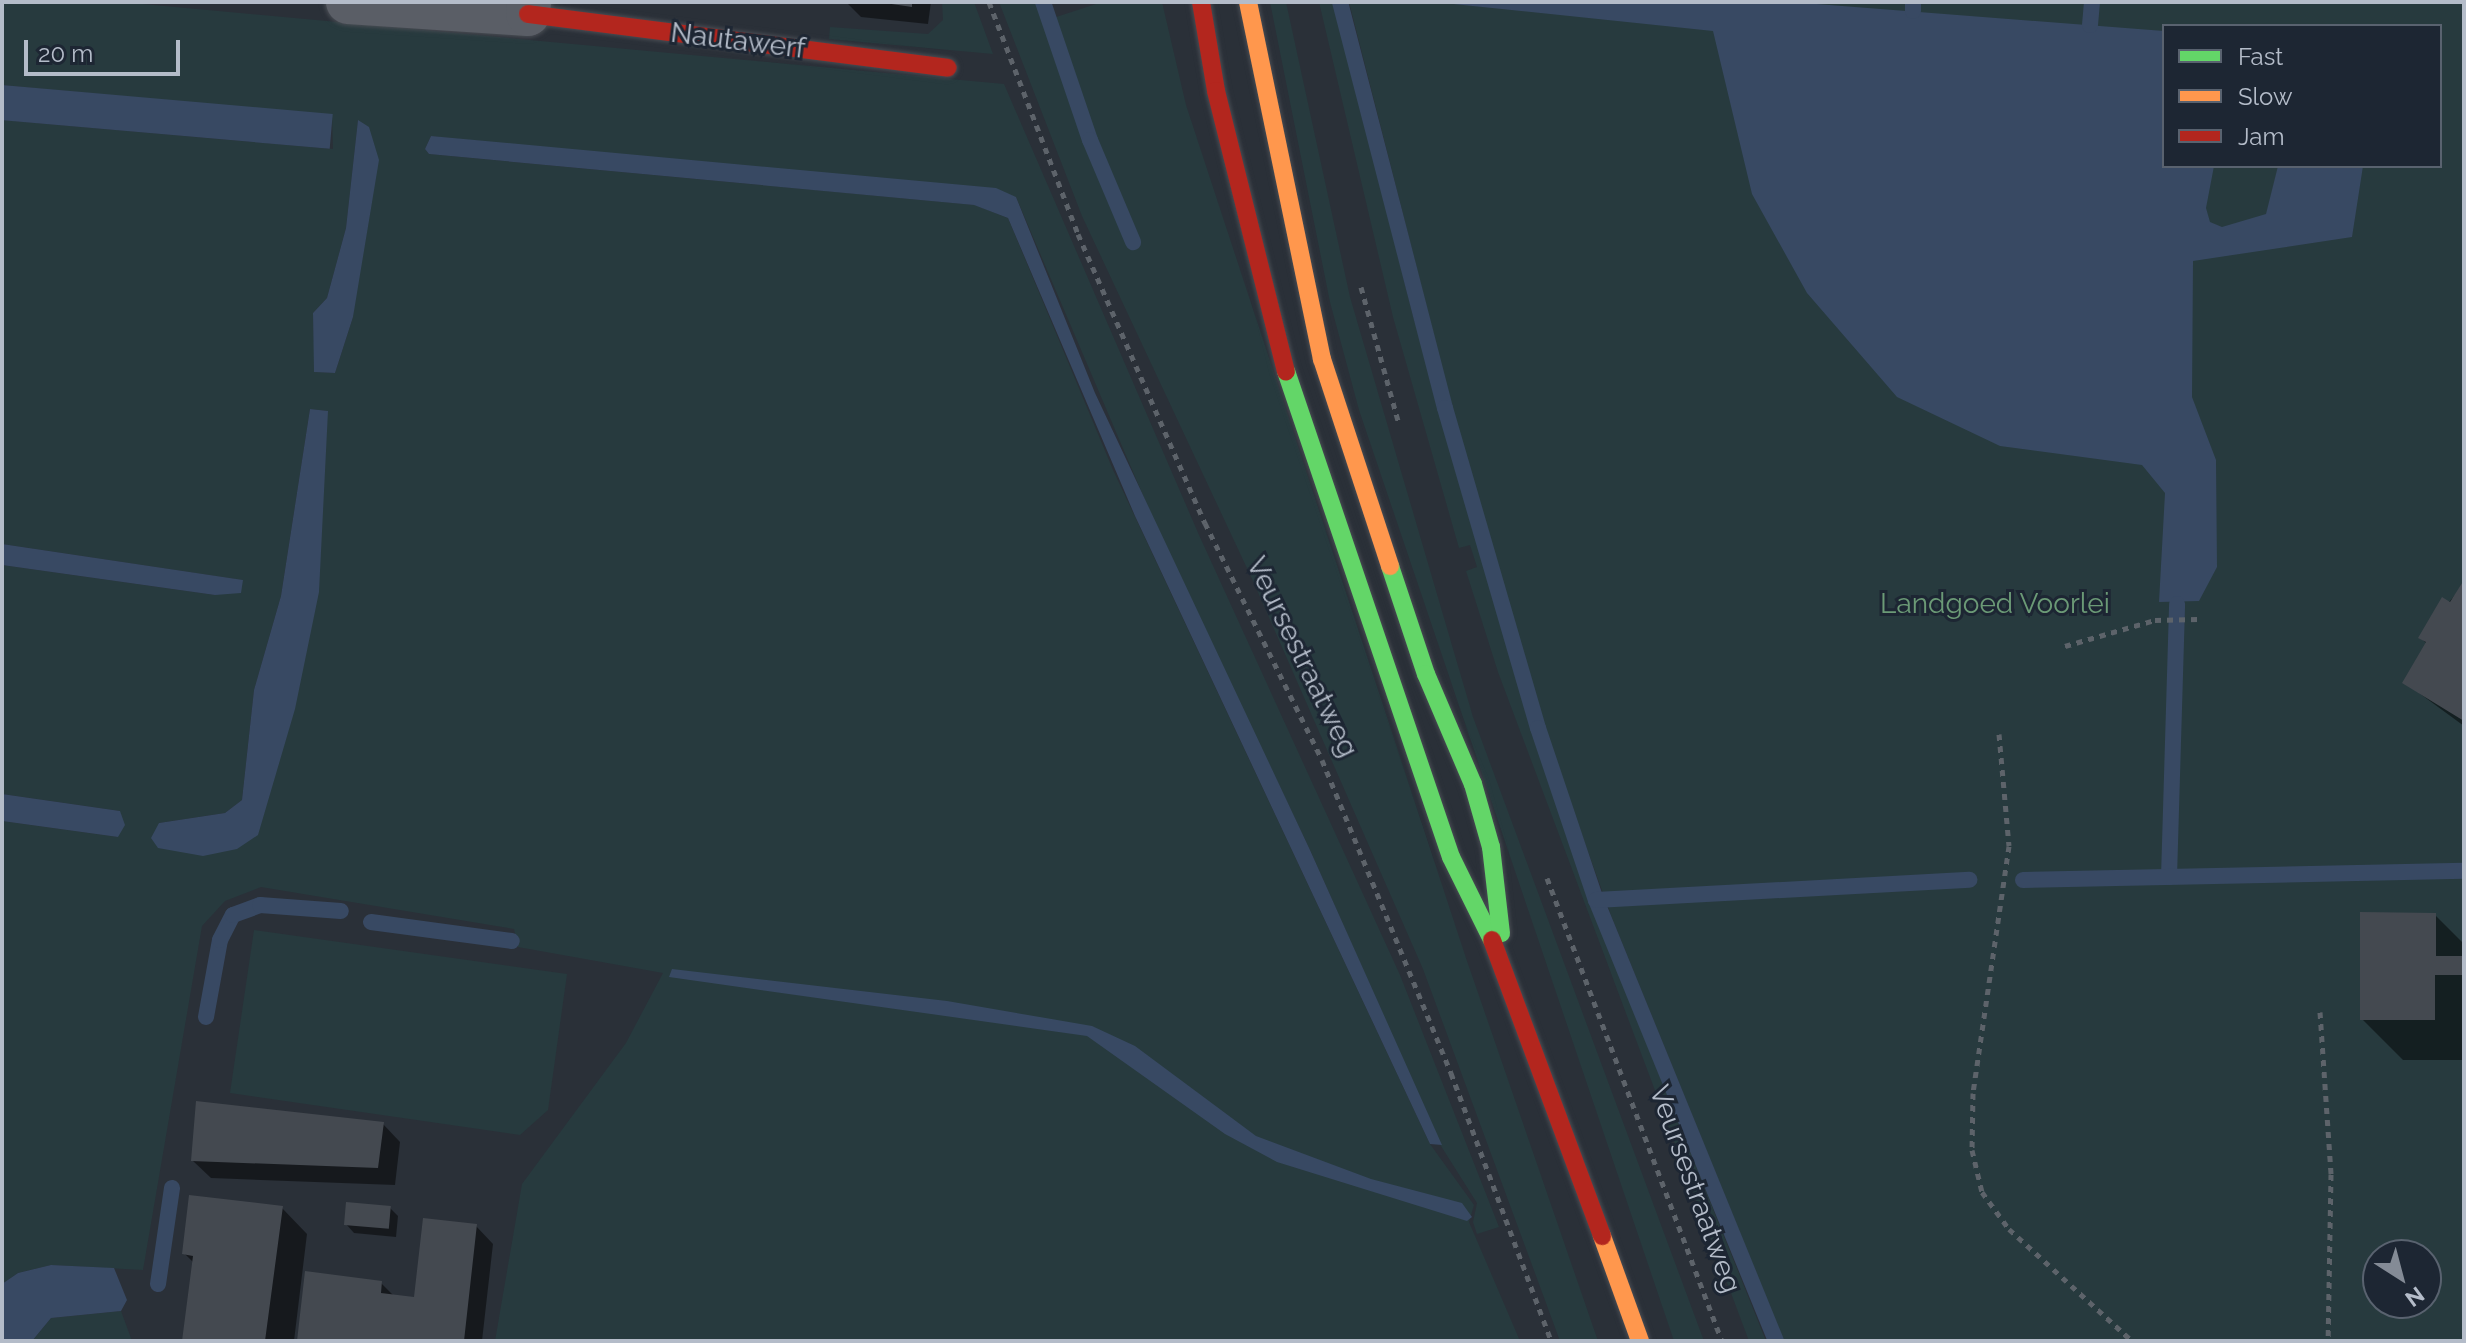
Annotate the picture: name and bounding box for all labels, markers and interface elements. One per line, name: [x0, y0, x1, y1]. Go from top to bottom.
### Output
street label: Nautawerf: [669, 16, 807, 66]
scale bar: [28, 24, 184, 74]
legend: [2162, 24, 2442, 168]
text: 20 m: [38, 39, 93, 68]
text: Fast: [2238, 42, 2283, 71]
text: Slow: [2238, 82, 2292, 111]
text: Jam: [2238, 122, 2284, 151]
street label: Veursestraatweg: [1239, 551, 1365, 763]
park label: Landgoed Voorlei: [1880, 587, 2110, 621]
street label: Veursestraatweg: [1642, 1081, 1748, 1297]
north arrow: [2362, 1239, 2442, 1319]
text: N: [2401, 1281, 2429, 1312]

